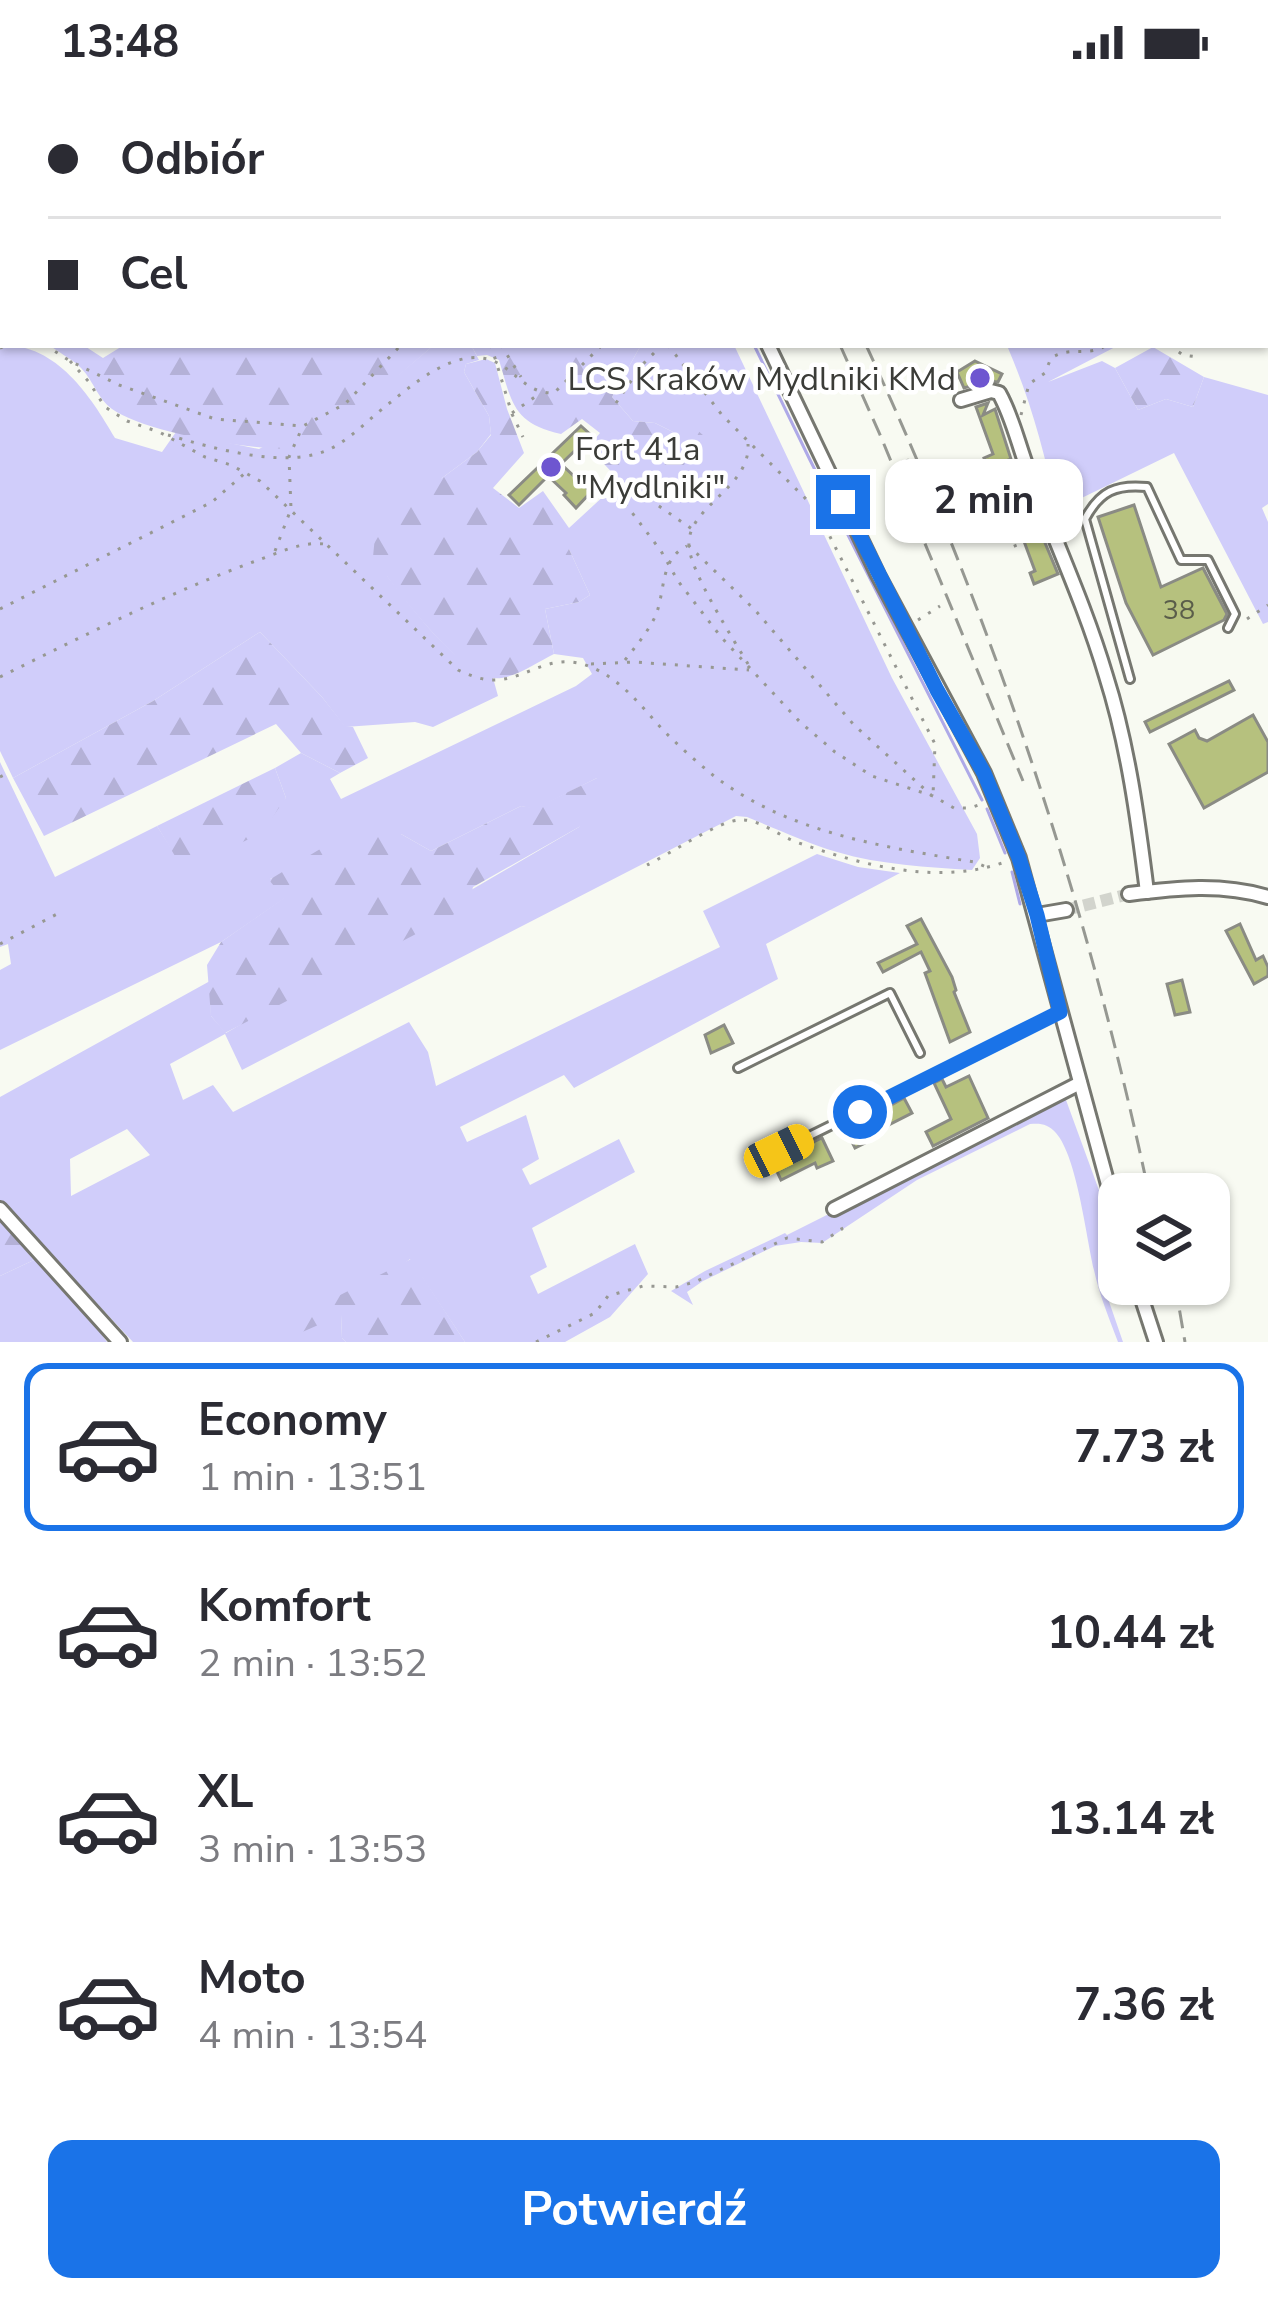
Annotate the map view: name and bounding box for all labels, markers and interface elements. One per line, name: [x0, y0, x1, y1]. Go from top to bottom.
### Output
text: 13:48: [60, 12, 179, 73]
text: Odbiór: [120, 129, 264, 190]
text: Cel: [120, 244, 188, 305]
place label: LCS Kraków Mydlniki KMd: [567, 357, 956, 402]
marker: LCS Kraków Mydlniki KMd: [967, 365, 993, 391]
place label: Fort 41a "Mydlniki": [575, 427, 725, 510]
marker: Fort 41a "Mydlniki": [538, 454, 564, 480]
callout: 2 min: [885, 460, 1083, 544]
text: 2 min: [934, 474, 1034, 527]
route end: [816, 475, 870, 529]
house number: 38: [1163, 592, 1195, 629]
route start: [833, 1085, 887, 1139]
car: [739, 1119, 819, 1183]
map controls: [1098, 1173, 1230, 1305]
button: layers: [1098, 1173, 1230, 1305]
text: Economy: [198, 1390, 387, 1451]
icon: car: [54, 1393, 162, 1501]
text: 7.73 zł: [1074, 1417, 1214, 1478]
text: 1 min · 13:51: [198, 1451, 427, 1504]
text: Komfort: [198, 1576, 371, 1637]
icon: car: [54, 1579, 162, 1687]
text: 10.44 zł: [1047, 1603, 1214, 1664]
text: 2 min · 13:52: [198, 1637, 427, 1690]
text: XL: [198, 1762, 254, 1823]
icon: car: [54, 1765, 162, 1873]
text: 13.14 zł: [1047, 1789, 1214, 1850]
text: 3 min · 13:53: [198, 1823, 427, 1876]
text: Moto: [198, 1948, 306, 2009]
icon: car: [54, 1951, 162, 2059]
text: 7.36 zł: [1074, 1975, 1214, 2036]
text: 4 min · 13:54: [198, 2009, 427, 2062]
button: Potwierdź: [48, 2140, 1220, 2278]

